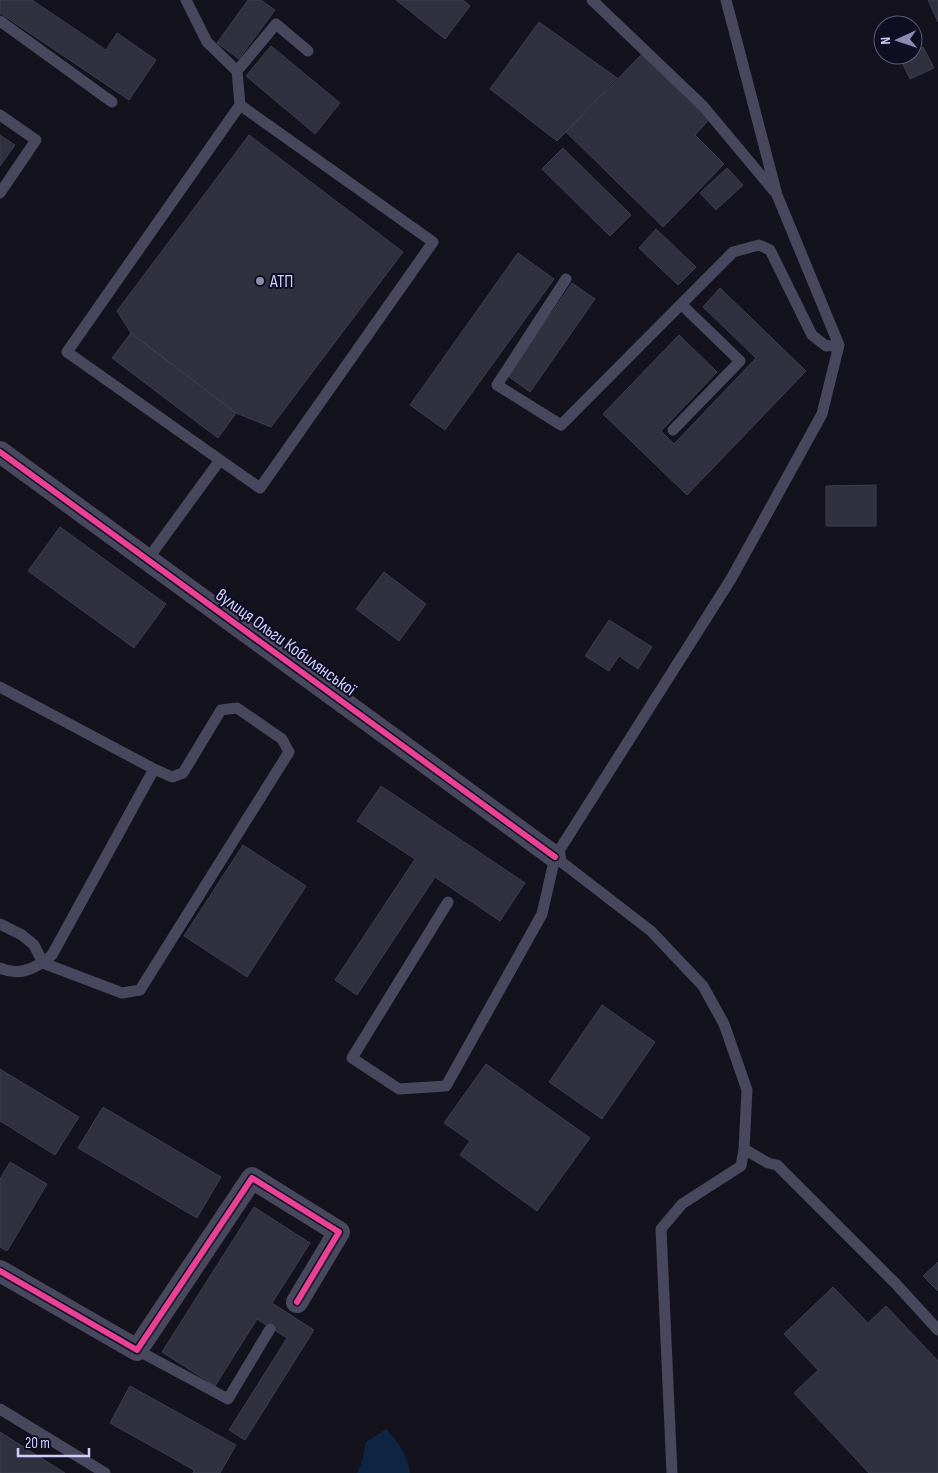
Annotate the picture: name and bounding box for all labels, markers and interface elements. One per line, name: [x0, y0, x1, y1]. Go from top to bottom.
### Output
north arrow: [873, 15, 923, 65]
text: N: [877, 36, 894, 45]
place label: АТП: [269, 271, 293, 292]
marker: АТП: [254, 275, 266, 287]
street label: вулиця Ольги Кобилянської: [212, 585, 360, 701]
scale bar: [18, 1426, 89, 1458]
text: 20 m: [25, 1434, 50, 1453]

